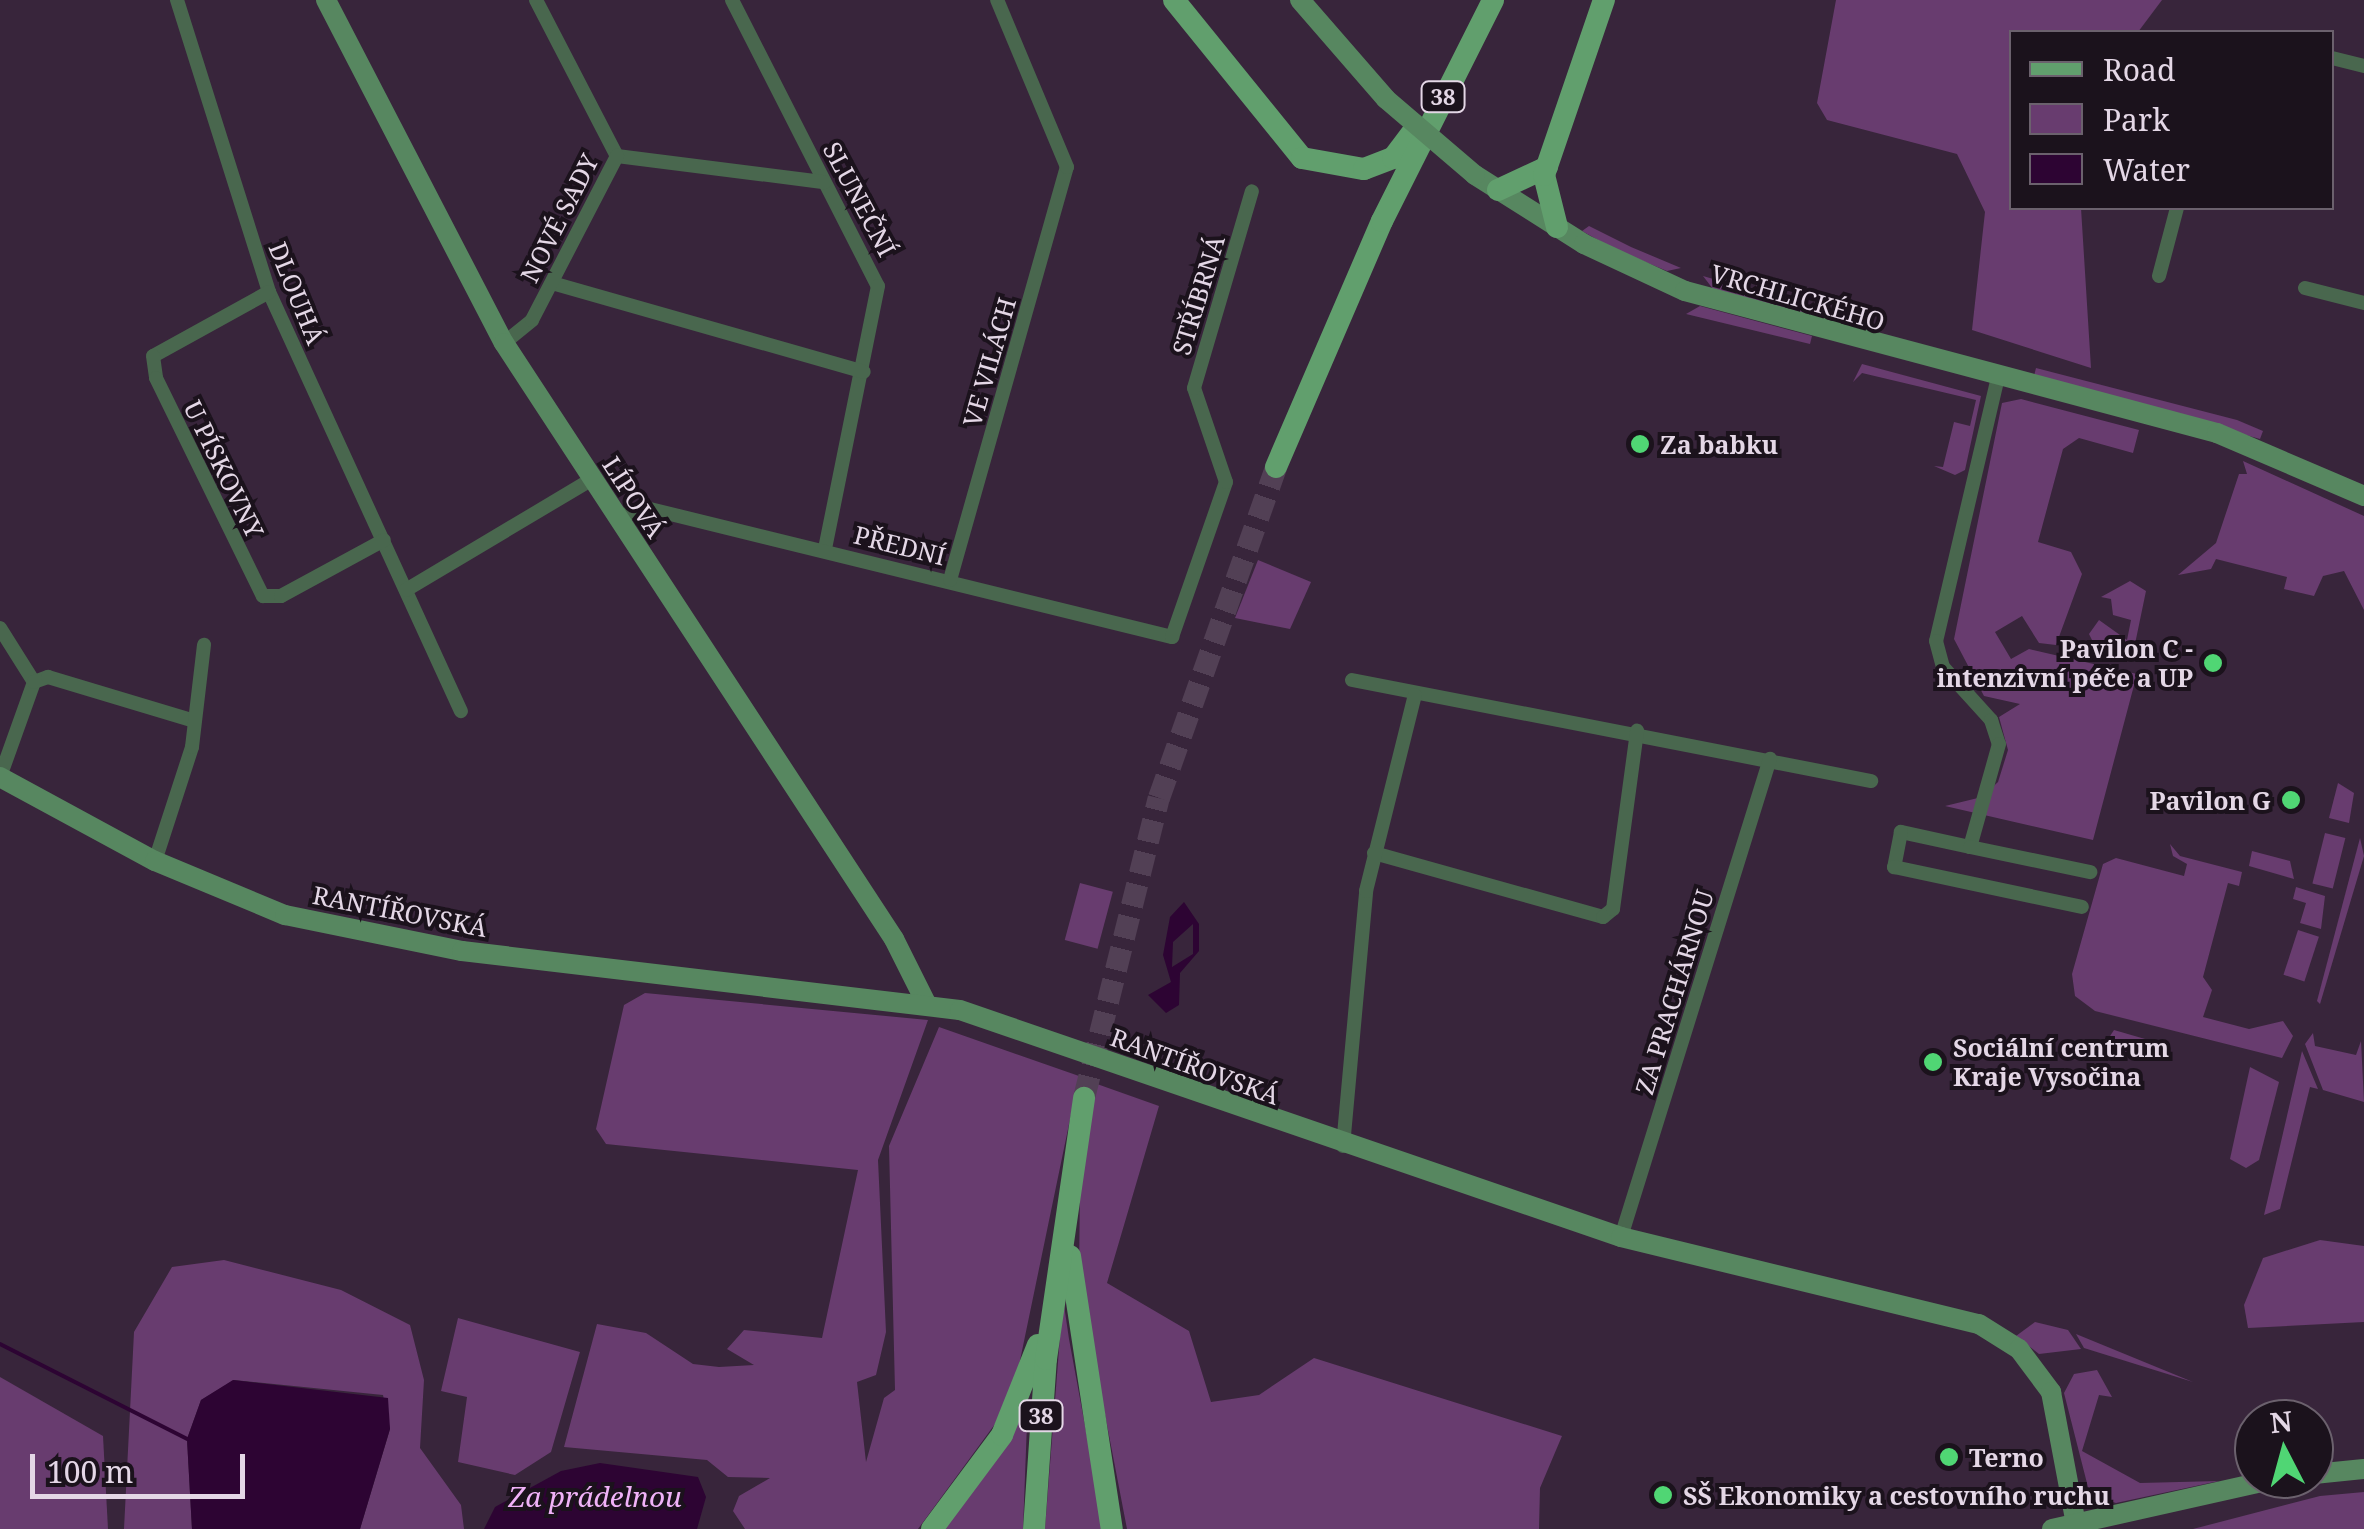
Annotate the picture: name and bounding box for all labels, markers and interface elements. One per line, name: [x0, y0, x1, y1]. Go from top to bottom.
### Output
legend: [2009, 30, 2334, 210]
text: Road: [2103, 49, 2175, 90]
road number: 38: [1420, 80, 1466, 114]
text: Park: [2103, 99, 2170, 140]
street label: SLUNEČNÍ: [817, 137, 903, 261]
street label: NOVÉ SADY: [514, 149, 604, 287]
text: Water: [2103, 149, 2190, 190]
street label: STŘÍBRNÁ: [1166, 232, 1230, 358]
street label: DLOUHÁ: [263, 237, 331, 349]
street label: VRCHLICKÉHO: [1708, 258, 1888, 336]
street label: VE VILÁCH: [956, 294, 1022, 430]
street label: U PÍSKOVNY: [178, 395, 270, 543]
place label: Za babku: [1660, 429, 1778, 459]
marker: Za babku: [1629, 433, 1651, 455]
street label: LÍPOVÁ: [597, 451, 671, 543]
street label: PŘEDNÍ: [851, 519, 949, 571]
place label: Pavilon C - intenzivní péče a UP: [1937, 634, 2193, 693]
marker: Pavilon C - intenzivní péče a UP: [2202, 652, 2224, 674]
place label: Pavilon G: [2150, 785, 2271, 815]
marker: Pavilon G: [2280, 789, 2302, 811]
street label: RANTÍŘOVSKÁ: [310, 879, 490, 943]
street label: ZA PRACHÁRNOU: [1629, 886, 1719, 1098]
street label: RANTÍŘOVSKÁ: [1107, 1022, 1283, 1110]
place label: Sociální centrum Kraje Vysočina: [1953, 1033, 2169, 1092]
marker: Sociální centrum Kraje Vysočina: [1922, 1051, 1944, 1073]
road number: 38: [1018, 1399, 1064, 1433]
north arrow: [2234, 1399, 2334, 1499]
text: N: [2268, 1401, 2294, 1441]
scale bar: [35, 1434, 250, 1496]
place label: Terno: [1969, 1442, 2044, 1472]
marker: Terno: [1938, 1446, 1960, 1468]
text: 100 m: [47, 1451, 133, 1492]
water label: Za prádelnou: [508, 1479, 682, 1513]
place label: SŠ Ekonomiky a cestovního ruchu: [1683, 1480, 2110, 1510]
marker: SŠ Ekonomiky a cestovního ruchu: [1652, 1484, 1674, 1506]

